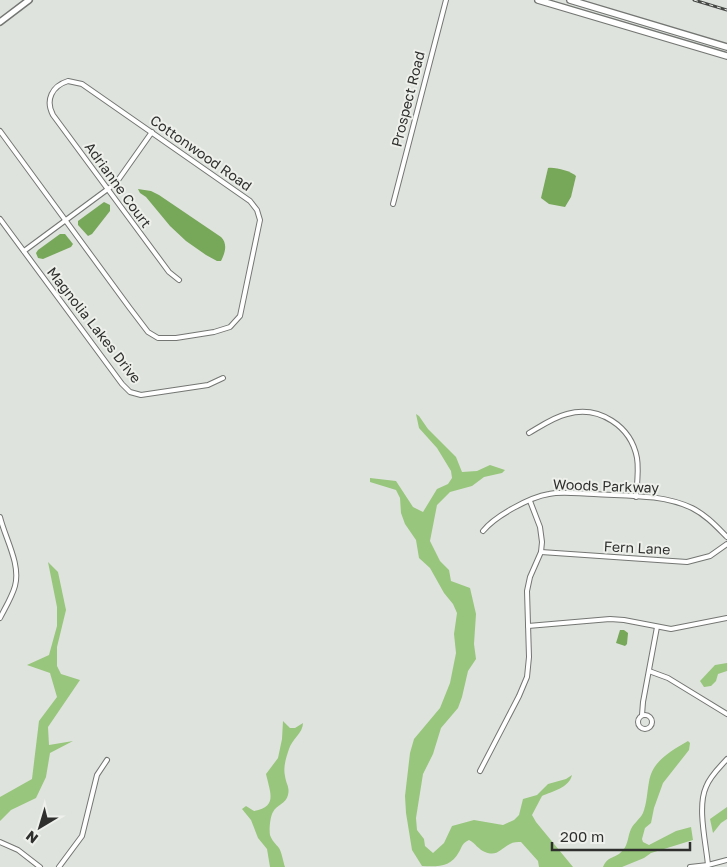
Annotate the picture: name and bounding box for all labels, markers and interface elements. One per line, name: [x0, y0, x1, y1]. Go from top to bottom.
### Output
street label: Prospect Road: [387, 49, 428, 149]
street label: Cottonwood Road: [147, 111, 255, 194]
street label: Adrianne Court: [82, 139, 155, 231]
street label: Magnolia Lakes Drive: [44, 263, 145, 386]
street label: Woods Parkway: [553, 475, 660, 496]
street label: Fern Lane: [603, 537, 671, 558]
north arrow: [15, 802, 65, 852]
scale bar: [552, 820, 690, 852]
text: 200 m: [560, 827, 604, 845]
text: N: [22, 828, 41, 848]

